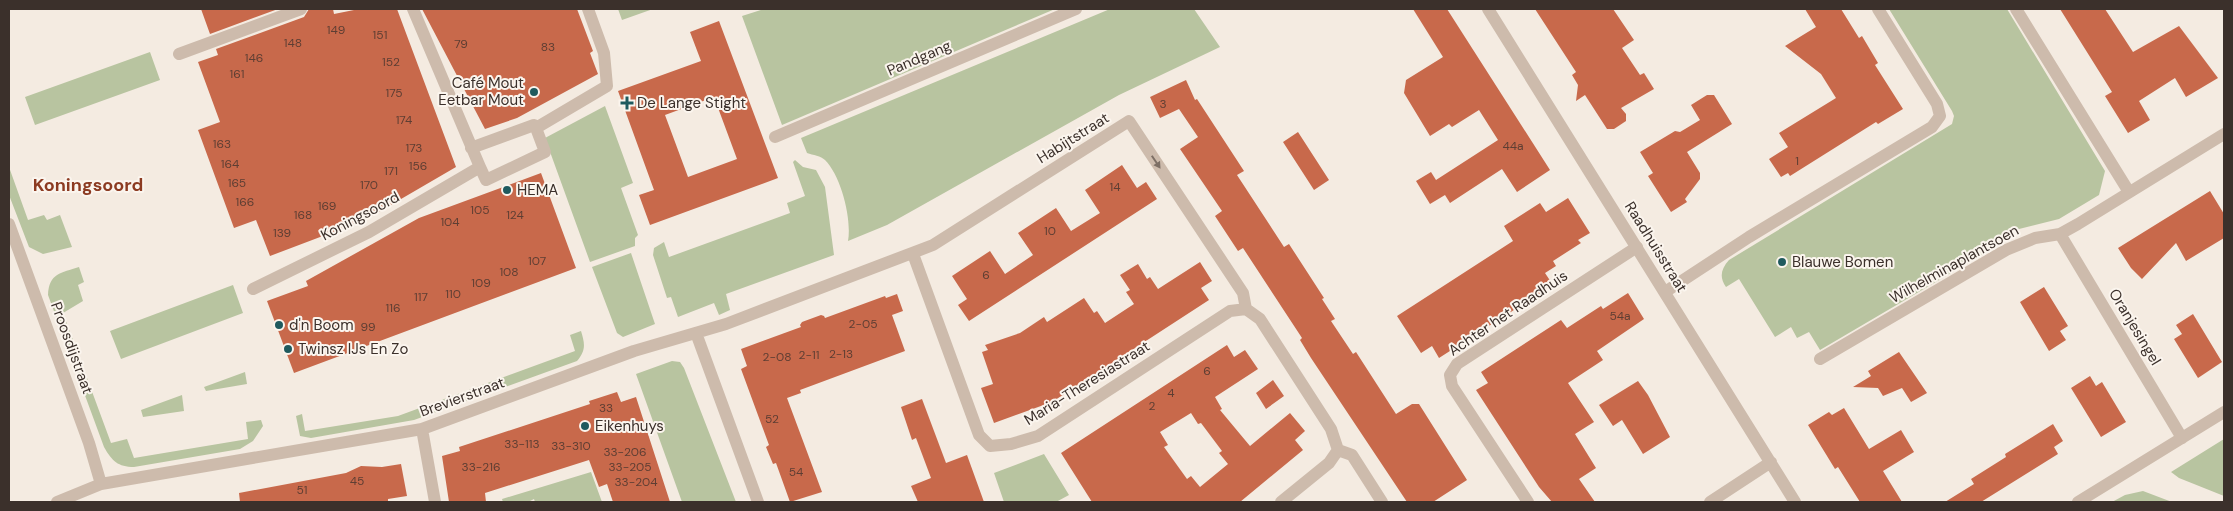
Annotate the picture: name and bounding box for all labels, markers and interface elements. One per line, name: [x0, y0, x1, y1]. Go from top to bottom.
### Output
house number: 149: [327, 22, 345, 38]
house number: 151: [373, 27, 387, 43]
house number: 148: [284, 35, 302, 51]
house number: 79: [454, 36, 468, 52]
street label: Pandgang: [884, 36, 954, 80]
house number: 83: [541, 39, 555, 55]
house number: 146: [245, 50, 263, 66]
house number: 152: [382, 54, 400, 70]
house number: 161: [229, 66, 245, 82]
place label: Café Mout Eetbar Mout: [438, 73, 524, 110]
house number: 175: [385, 85, 403, 101]
marker: Café Mout Eetbar Mout: [528, 86, 540, 98]
place label: De Lange Stight: [637, 93, 746, 113]
house number: 3: [1159, 96, 1167, 112]
marker: De Lange Stight: [621, 97, 633, 109]
street label: Habijtstraat: [1033, 108, 1113, 168]
house number: 174: [396, 112, 412, 128]
house number: 163: [213, 136, 231, 152]
house number: 44a: [1502, 138, 1524, 154]
house number: 173: [406, 140, 422, 156]
house number: 1: [1795, 153, 1799, 169]
one-way arrow: [1151, 155, 1161, 169]
house number: 164: [221, 156, 239, 172]
house number: 156: [409, 158, 427, 174]
house number: 171: [384, 163, 398, 179]
district label: Koningsoord: [33, 173, 143, 197]
house number: 165: [228, 175, 246, 191]
house number: 170: [360, 177, 378, 193]
house number: 14: [1109, 179, 1121, 195]
place label: HEMA: [517, 180, 558, 200]
marker: HEMA: [501, 184, 513, 196]
street label: Koningsoord: [317, 187, 403, 245]
house number: 166: [236, 194, 254, 210]
house number: 169: [318, 198, 336, 214]
street label: Raadhuisstraat: [1620, 198, 1692, 296]
house number: 105: [470, 202, 490, 218]
house number: 168: [294, 207, 312, 223]
house number: 124: [506, 207, 524, 223]
house number: 104: [440, 214, 460, 230]
street label: Wilhelminaplantsoen: [1886, 220, 2022, 308]
house number: 10: [1044, 223, 1056, 239]
house number: 139: [273, 225, 291, 241]
place label: Blauwe Bomen: [1792, 252, 1893, 272]
house number: 107: [528, 253, 546, 269]
marker: Blauwe Bomen: [1776, 256, 1788, 268]
house number: 108: [499, 264, 519, 280]
street label: Achter het Raadhuis: [1444, 266, 1572, 360]
house number: 6: [982, 267, 990, 283]
house number: 109: [471, 275, 491, 291]
street label: Oranjesingel: [2104, 285, 2166, 369]
house number: 110: [445, 286, 461, 302]
house number: 117: [414, 289, 428, 305]
street label: Proosdijstraat: [46, 299, 98, 397]
house number: 116: [385, 300, 401, 316]
house number: 54a: [1609, 308, 1631, 324]
place label: d'n Boom: [289, 315, 354, 335]
house number: 2-05: [849, 316, 877, 332]
marker: d'n Boom: [273, 319, 285, 331]
house number: 99: [360, 319, 376, 335]
street label: Maria-Theresiastraat: [1020, 336, 1154, 430]
place label: Twinsz IJs En Zo: [298, 339, 408, 359]
marker: Twinsz IJs En Zo: [282, 343, 294, 355]
house number: 2-13: [829, 346, 853, 362]
house number: 2-11: [799, 347, 819, 363]
house number: 2-08: [763, 349, 791, 365]
house number: 6: [1203, 363, 1211, 379]
street label: Brevierstraat: [417, 372, 507, 422]
house number: 4: [1167, 385, 1175, 401]
house number: 2: [1149, 398, 1156, 414]
house number: 33: [599, 400, 613, 416]
house number: 52: [765, 411, 779, 427]
place label: Eikenhuys: [595, 416, 664, 436]
marker: Eikenhuys: [579, 420, 591, 432]
house number: 33-113: [504, 436, 540, 452]
house number: 33-310: [551, 438, 591, 454]
house number: 33-206: [603, 444, 647, 460]
house number: 33-216: [462, 459, 500, 475]
house number: 33-205: [609, 459, 652, 475]
house number: 54: [789, 464, 803, 480]
house number: 45: [350, 473, 364, 489]
house number: 33-204: [615, 474, 657, 490]
house number: 51: [296, 482, 308, 498]

